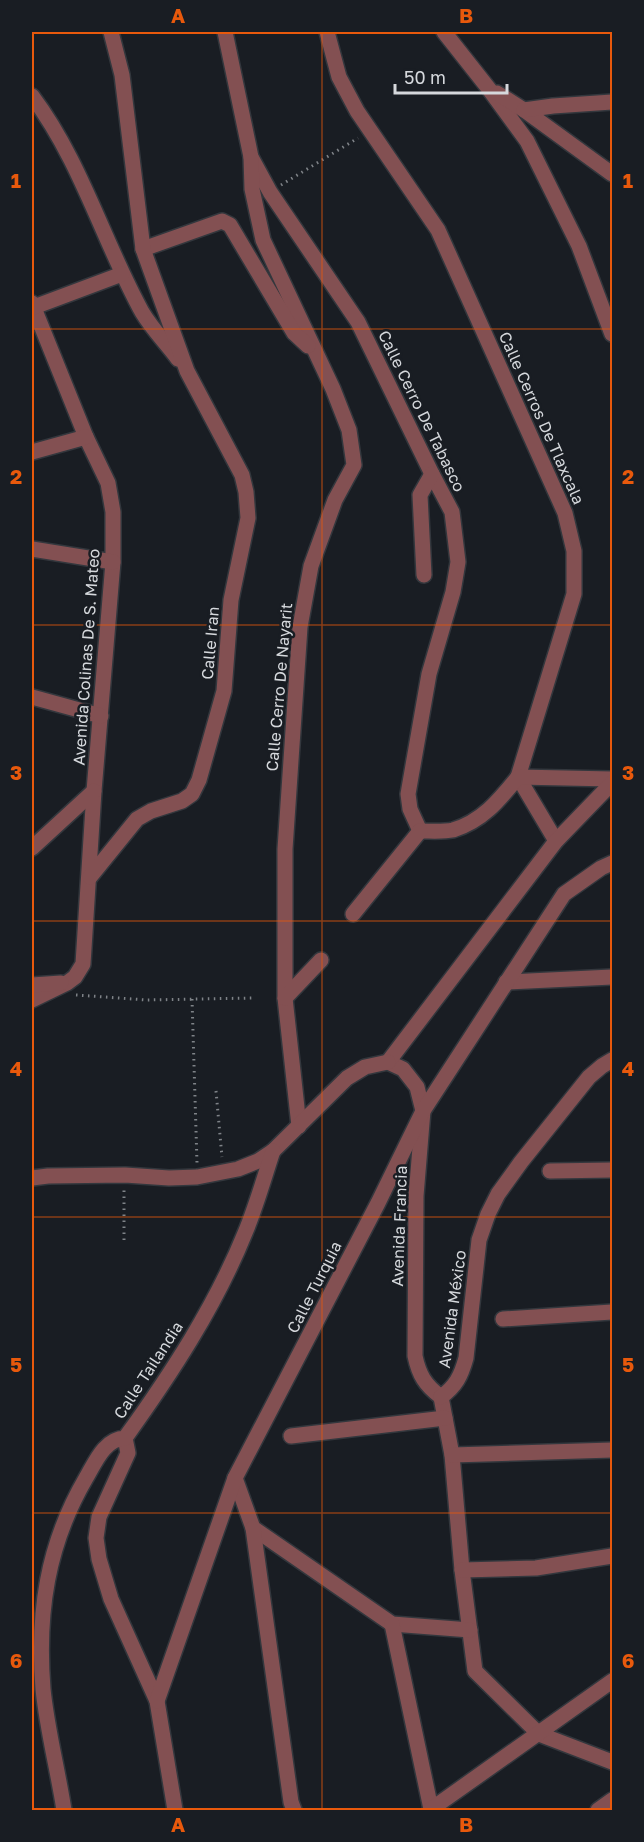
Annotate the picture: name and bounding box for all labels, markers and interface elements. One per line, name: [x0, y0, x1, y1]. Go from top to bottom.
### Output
text: A: [171, 3, 185, 27]
text: B: [459, 3, 473, 27]
scale bar: [395, 57, 508, 95]
text: 50 m: [404, 66, 446, 88]
text: 1: [11, 168, 21, 192]
text: 1: [623, 168, 633, 192]
street label: Calle Cerro De Tabasco: [374, 327, 470, 495]
street label: Calle Cerros De Tlaxcala: [495, 329, 589, 507]
text: 2: [10, 464, 22, 488]
text: 2: [622, 464, 634, 488]
street label: Avenida Colinas De S. Mateo: [68, 548, 104, 766]
street label: Calle Cerro De Nayarit: [262, 602, 296, 772]
street label: Calle Iran: [197, 606, 223, 680]
text: 3: [10, 760, 22, 784]
text: 3: [622, 760, 634, 784]
text: 4: [10, 1056, 22, 1080]
text: 4: [622, 1056, 634, 1080]
street label: Avenida Francia: [387, 1165, 411, 1287]
street label: Calle Turquia: [282, 1238, 346, 1336]
street label: Avenida México: [434, 1249, 470, 1369]
street label: Calle Tailandia: [109, 1317, 187, 1423]
text: 5: [10, 1352, 22, 1376]
text: 5: [622, 1352, 634, 1376]
text: 6: [10, 1648, 22, 1672]
text: 6: [622, 1648, 634, 1672]
text: A: [171, 1812, 185, 1836]
text: B: [459, 1812, 473, 1836]

